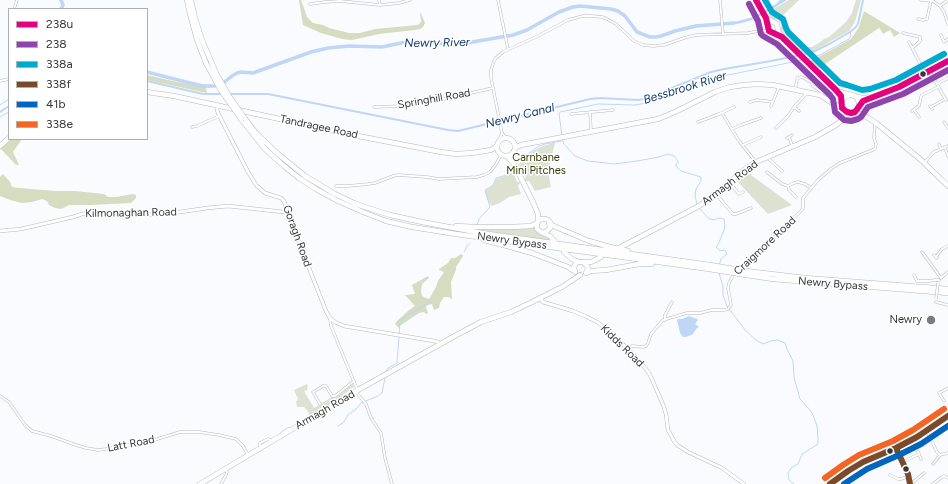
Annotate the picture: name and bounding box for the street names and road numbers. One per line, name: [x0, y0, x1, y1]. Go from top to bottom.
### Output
street label: Springhill Road: [397, 86, 471, 112]
street label: Tandragee Road: [279, 112, 359, 142]
street label: Armagh Road: [699, 158, 761, 208]
street label: Goragh Road: [280, 203, 314, 269]
street label: Kilmonaghan Road: [85, 206, 177, 220]
street label: Craigmore Road: [731, 214, 799, 278]
street label: Newry Bypass: [476, 230, 548, 252]
street label: Newry Bypass: [798, 274, 868, 294]
street label: Kidds Road: [598, 322, 646, 370]
street label: Armagh Road: [293, 388, 357, 432]
street label: Latt Road: [106, 433, 156, 455]

